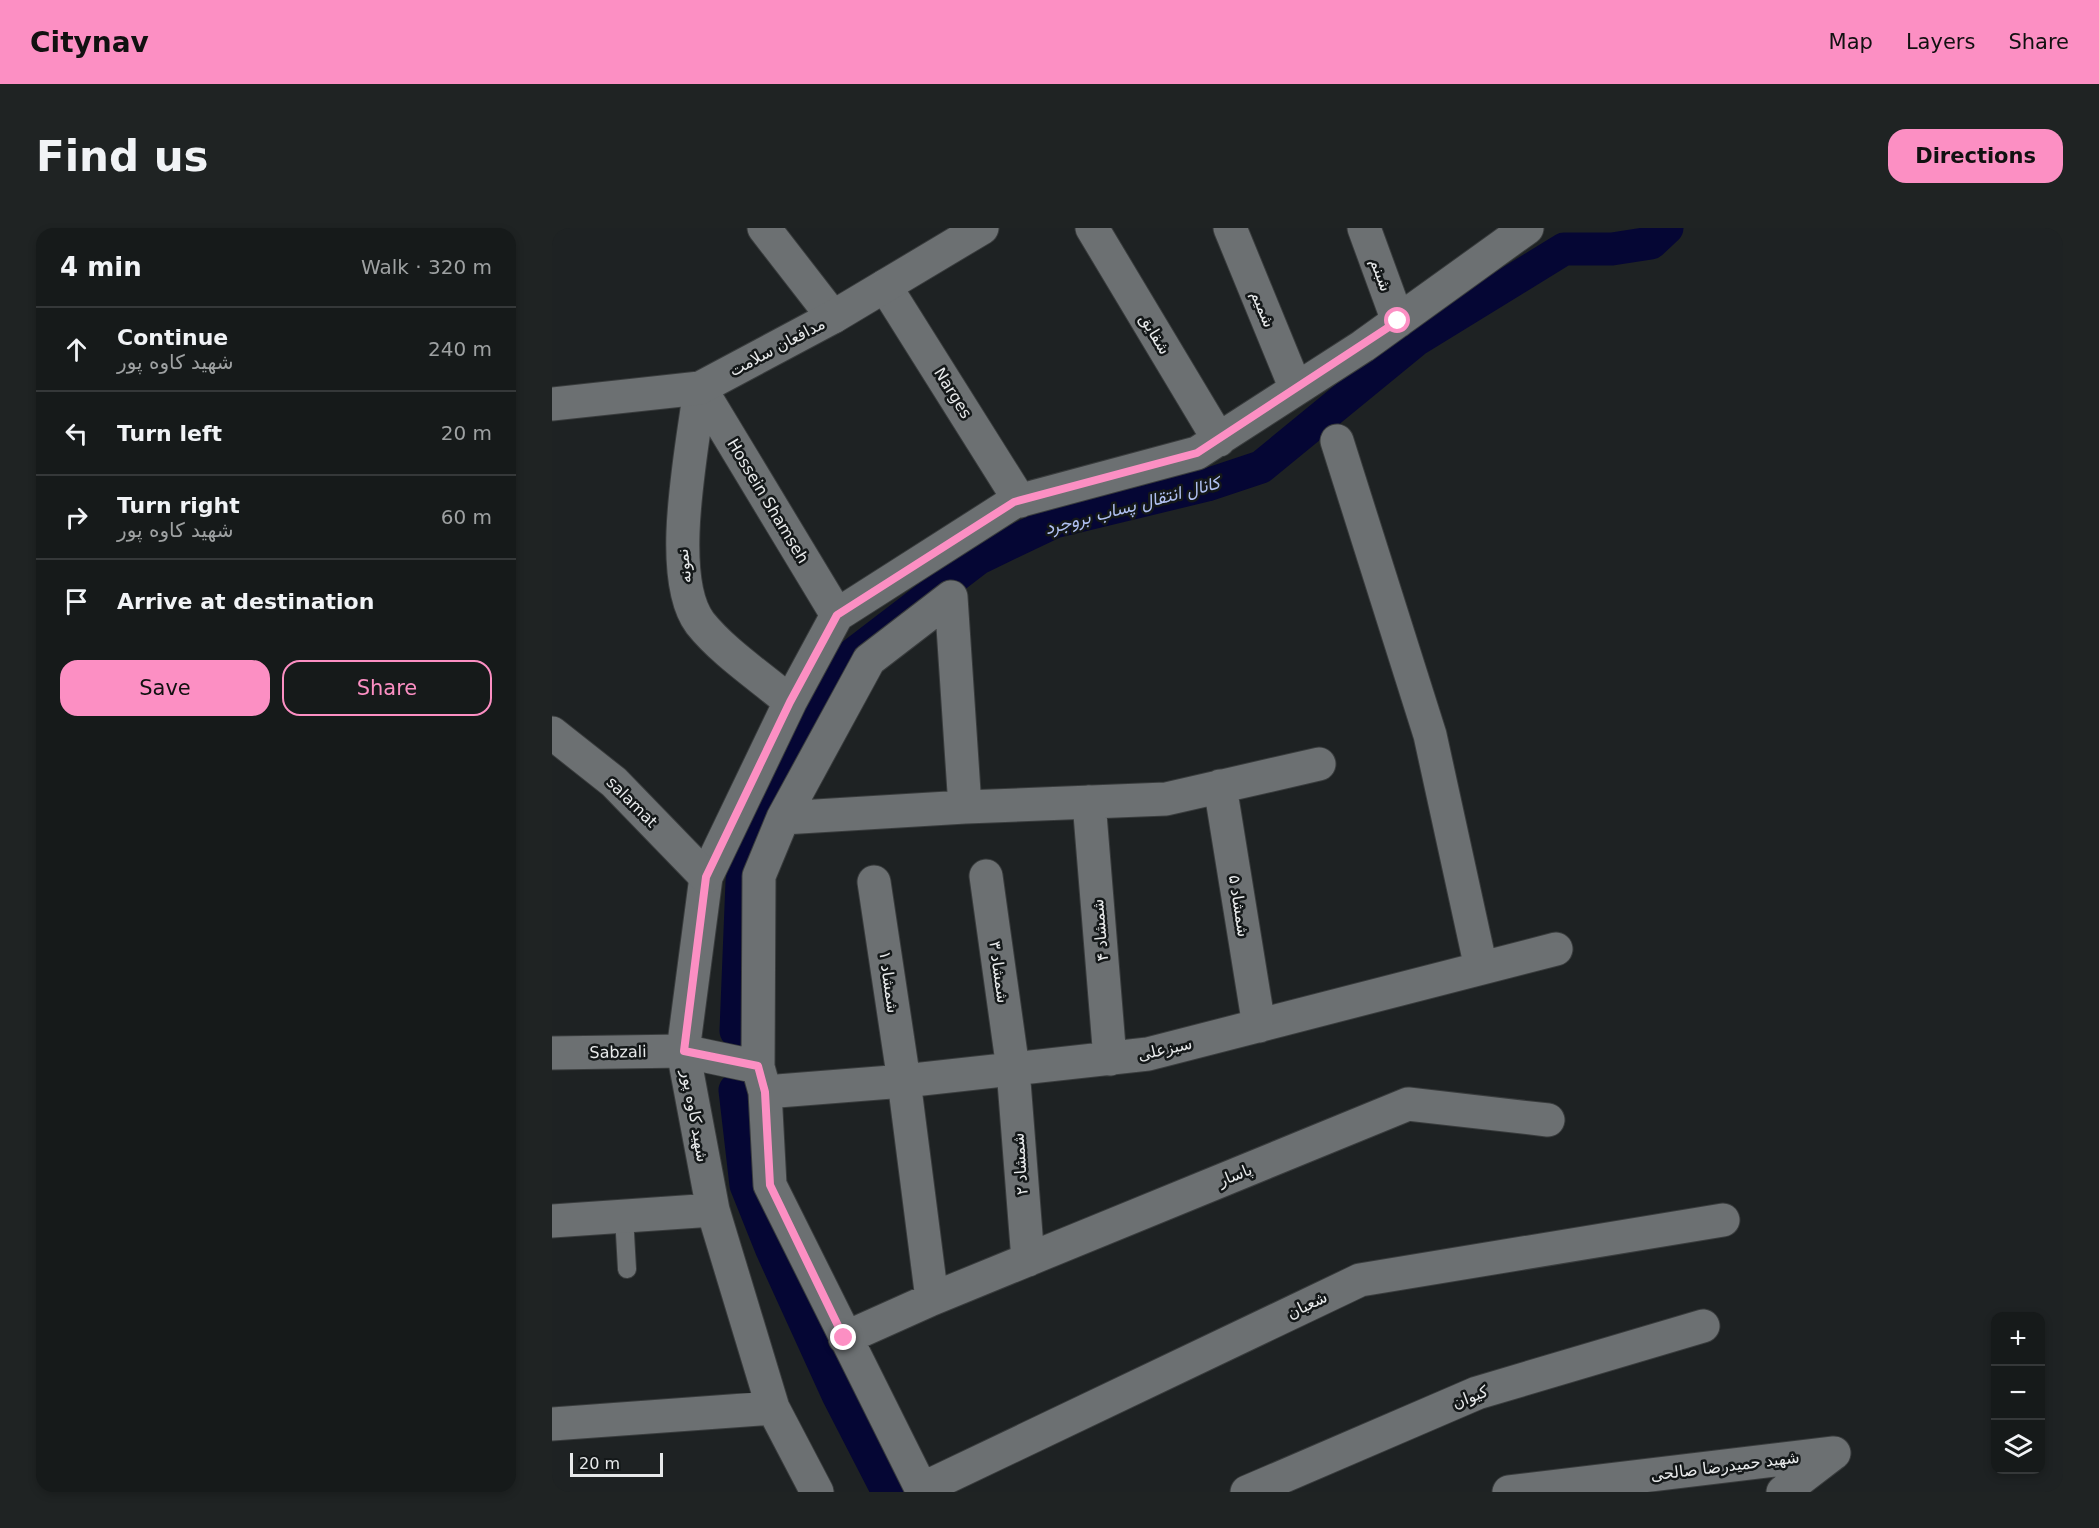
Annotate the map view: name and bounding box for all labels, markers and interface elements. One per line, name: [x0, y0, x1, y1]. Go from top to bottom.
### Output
text: Citynav: [30, 26, 149, 59]
text: Map: [1829, 30, 1873, 54]
text: Layers: [1906, 30, 1975, 54]
text: Share: [2008, 30, 2069, 54]
button: Directions: [1888, 129, 2063, 183]
text: Find us: [36, 132, 209, 181]
text: 4 min: [60, 252, 142, 282]
text: Walk · 320 m: [361, 255, 492, 279]
street label: شبنم: [1366, 256, 1396, 294]
street label: شمیم: [1247, 288, 1279, 330]
route start: [1384, 307, 1410, 333]
street label: شقایق: [1135, 310, 1175, 358]
street label: مدافعان سلامت: [726, 314, 828, 380]
text: Continue: [117, 325, 228, 350]
icon: ahead: [60, 333, 93, 366]
text: 240 m: [428, 337, 492, 361]
text: شهید کاوه پور: [117, 350, 234, 374]
street label: Narges: [930, 364, 976, 422]
icon: left: [60, 417, 93, 450]
text: Turn left: [117, 421, 222, 446]
text: 20 m: [441, 421, 492, 445]
street label: Hossein Shamseh: [723, 435, 813, 567]
water label: کانال انتقال پساب بروجرد: [1042, 471, 1225, 540]
text: Turn right: [117, 493, 240, 518]
icon: right: [60, 501, 93, 534]
text: 60 m: [441, 505, 492, 529]
text: شهید کاوه پور: [117, 518, 234, 542]
street label: نمونه: [673, 547, 696, 584]
icon: arrive: [60, 585, 93, 618]
text: Arrive at destination: [117, 589, 374, 614]
button: Save: [60, 660, 270, 716]
button: Share: [282, 660, 492, 716]
street label: salamat: [603, 773, 661, 831]
street label: شمشاد ۵: [1225, 874, 1253, 938]
street label: شمشاد ۴: [1088, 898, 1112, 962]
street label: شمشاد ۳: [985, 940, 1013, 1004]
street label: شمشاد ۱: [875, 950, 903, 1014]
street label: سبزعلی: [1136, 1034, 1194, 1065]
street label: Sabzali: [589, 1042, 647, 1062]
street label: شهید کاوه پور: [676, 1067, 712, 1164]
street label: شمشاد ۲: [1008, 1132, 1032, 1196]
street label: پاسار: [1214, 1160, 1255, 1192]
street label: شعبان: [1284, 1287, 1330, 1323]
map controls: [1991, 1312, 2045, 1474]
button: +: [1991, 1312, 2045, 1366]
route end: [830, 1324, 856, 1350]
button: −: [1991, 1366, 2045, 1420]
street label: کیوان: [1449, 1381, 1491, 1413]
button: layers: [1991, 1420, 2045, 1474]
street label: شهید حمیدرضا صالحی: [1650, 1447, 1801, 1486]
scale bar: [570, 1450, 663, 1478]
text: 20 m: [579, 1454, 620, 1473]

